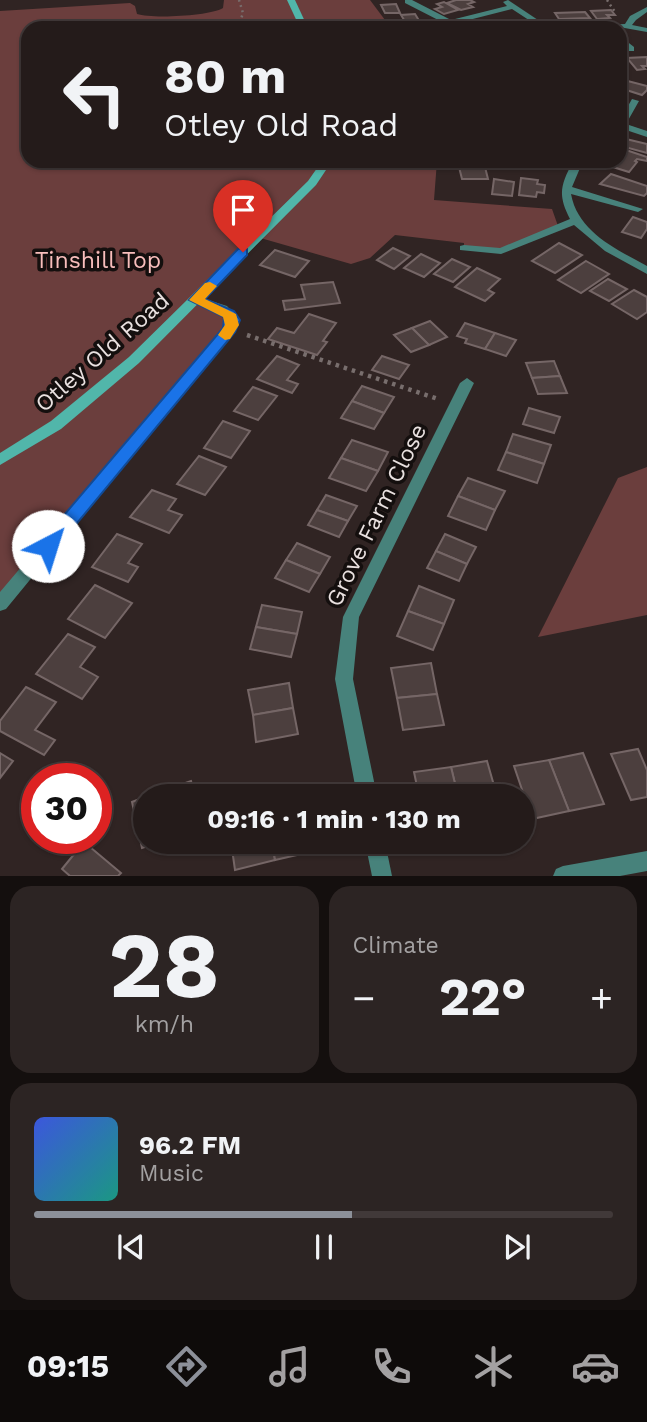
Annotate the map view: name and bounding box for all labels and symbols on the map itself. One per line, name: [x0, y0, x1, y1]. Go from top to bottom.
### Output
pin: [213, 180, 273, 252]
park label: Tinshill Top: [35, 247, 161, 274]
street label: Otley Old Road: [30, 287, 175, 418]
street label: Grove Farm Close: [321, 420, 432, 611]
position arrow: [11, 509, 85, 583]
speed limit sign: 30: [21, 763, 112, 854]

